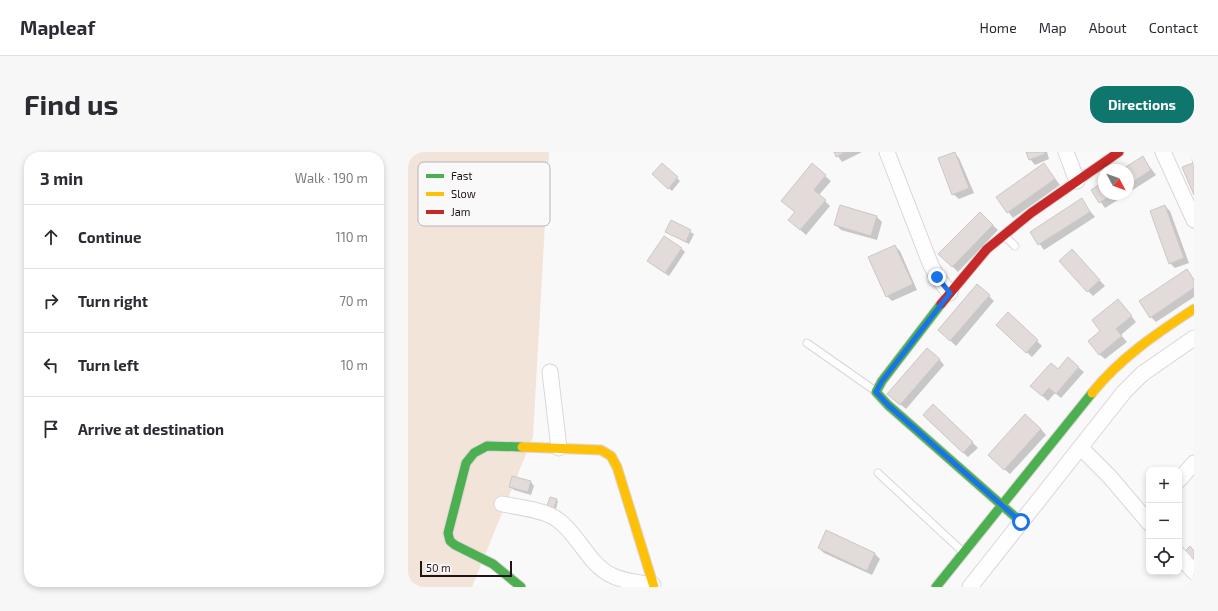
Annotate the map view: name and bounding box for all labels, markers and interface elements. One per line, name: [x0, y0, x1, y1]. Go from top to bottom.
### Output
text: Mapleaf: [20, 16, 95, 39]
text: Home: [980, 19, 1017, 36]
text: Map: [1039, 19, 1067, 36]
text: About: [1089, 19, 1127, 36]
text: Contact: [1149, 19, 1198, 36]
button: Directions: [1090, 86, 1194, 123]
text: Find us: [24, 87, 118, 121]
legend: [418, 162, 550, 226]
north arrow: [1098, 164, 1134, 200]
text: 3 min: [40, 168, 83, 188]
text: Fast: [451, 169, 473, 182]
text: Walk · 190 m: [295, 170, 368, 186]
text: Slow: [451, 187, 476, 200]
text: Jam: [451, 205, 470, 218]
icon: ahead: [40, 226, 62, 248]
text: Continue: [78, 228, 141, 246]
text: 110 m: [336, 229, 368, 245]
route end: [928, 268, 946, 286]
icon: right: [40, 290, 62, 312]
text: Turn right: [78, 292, 148, 310]
text: 70 m: [339, 293, 368, 309]
icon: left: [40, 354, 62, 376]
text: Turn left: [78, 356, 139, 374]
text: 10 m: [341, 357, 368, 373]
icon: arrive: [40, 418, 62, 440]
text: Arrive at destination: [78, 420, 224, 438]
map controls: [1146, 467, 1182, 575]
button: +: [1146, 467, 1182, 503]
button: −: [1146, 503, 1182, 539]
route start: [1012, 513, 1030, 531]
button: locate: [1146, 539, 1182, 575]
scale bar: [420, 559, 512, 578]
text: 50 m: [426, 561, 451, 574]

